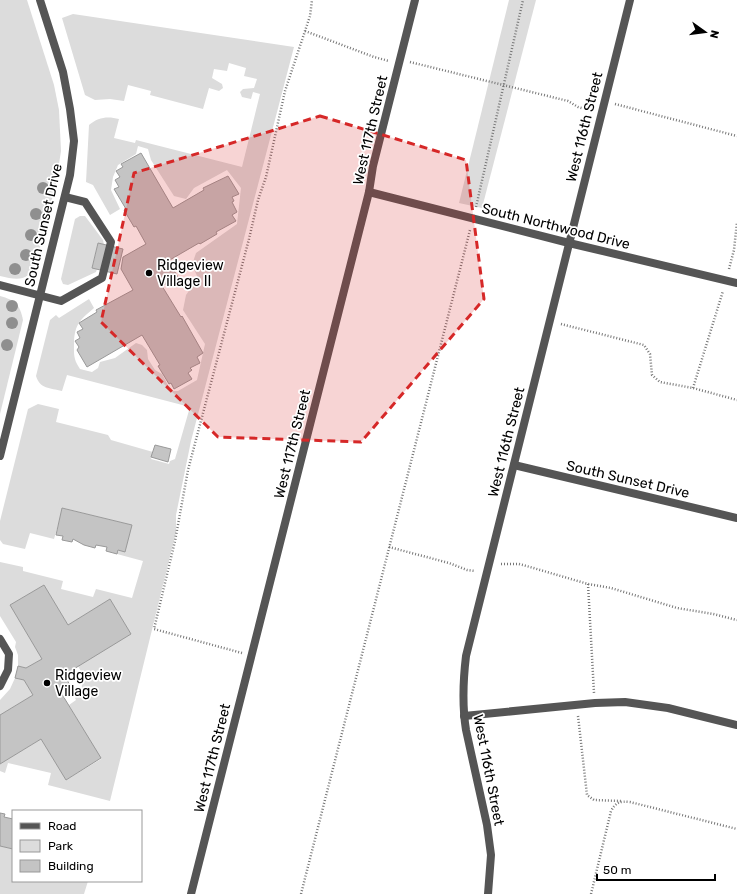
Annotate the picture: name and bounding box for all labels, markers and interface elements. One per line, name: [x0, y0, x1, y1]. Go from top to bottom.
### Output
north arrow: [685, 12, 725, 52]
text: N: [707, 29, 721, 40]
street label: West 116th Street: [563, 70, 607, 184]
street label: West 117th Street: [350, 73, 391, 187]
street label: South Sunset Drive: [21, 162, 66, 288]
street label: South Northwood Drive: [480, 200, 632, 253]
place label: Ridgeview Village II: [157, 257, 224, 290]
marker: Ridgeview Village II: [144, 268, 154, 278]
street label: West 116th Street: [485, 385, 529, 499]
street label: West 117th Street: [271, 387, 314, 500]
street label: South Sunset Drive: [565, 457, 691, 502]
place label: Ridgeview Village: [55, 667, 122, 700]
marker: Ridgeview Village: [42, 678, 52, 688]
street label: West 117th Street: [191, 701, 234, 814]
street label: West 116th Street: [469, 713, 508, 828]
legend: [12, 810, 142, 882]
text: Road: [48, 819, 76, 833]
text: Park: [48, 839, 74, 853]
scale bar: [597, 856, 715, 882]
text: Building: [48, 859, 94, 873]
text: 50 m: [603, 863, 631, 877]

